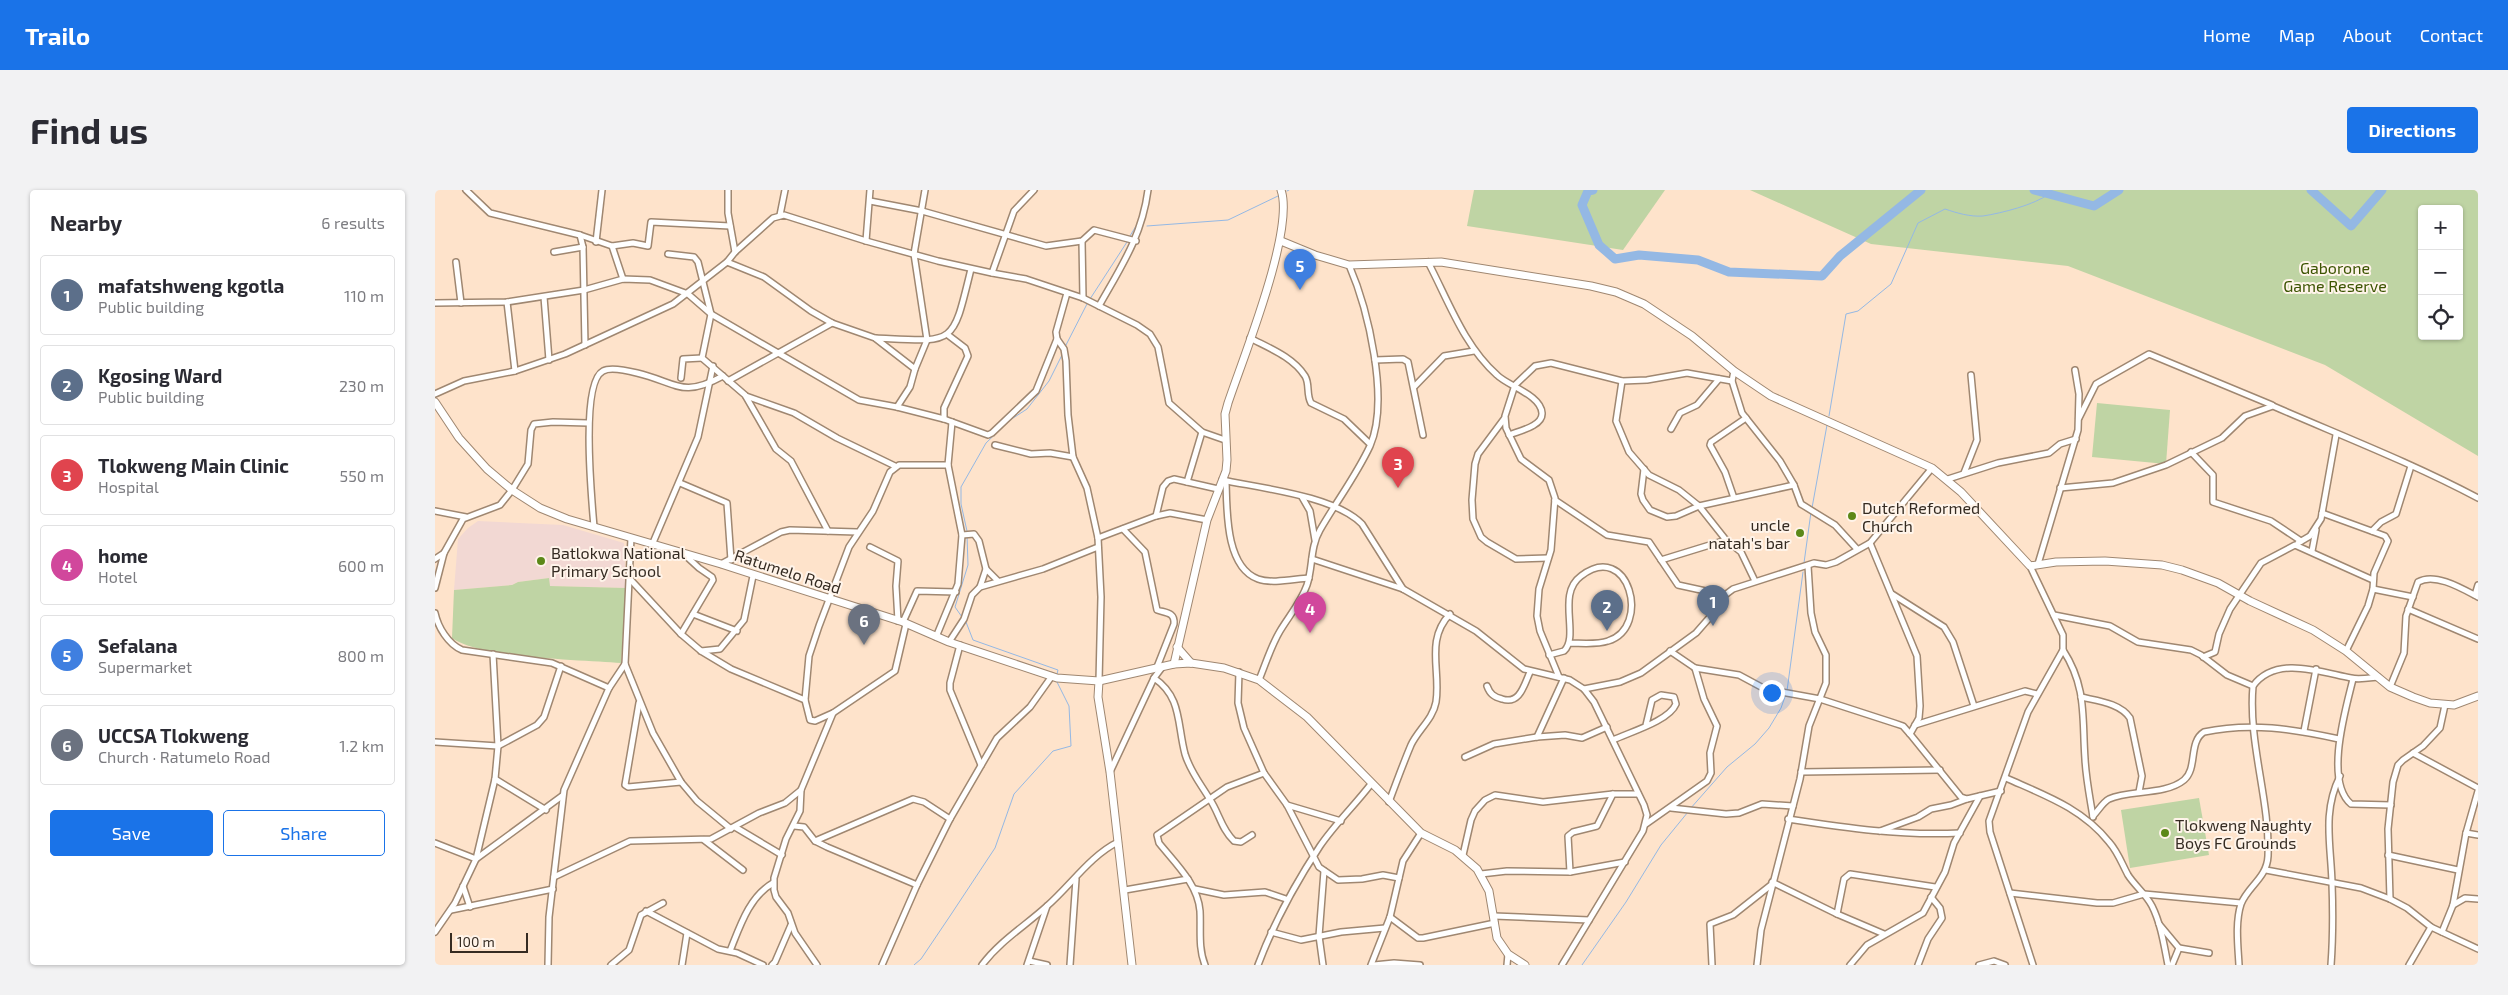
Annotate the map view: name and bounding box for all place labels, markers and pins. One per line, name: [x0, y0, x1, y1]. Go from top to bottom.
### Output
pin: 5: [1284, 249, 1316, 290]
pin: 3: [1382, 447, 1414, 488]
place label: Dutch Reformed Church: [1862, 498, 1980, 535]
marker: Dutch Reformed Church: [1846, 510, 1858, 522]
place label: uncle natah's bar: [1709, 515, 1791, 552]
marker: uncle natah's bar: [1794, 527, 1806, 539]
place label: Batlokwa National Primary School: [551, 543, 686, 580]
marker: Batlokwa National Primary School: [535, 555, 547, 567]
pin: 1: [1697, 585, 1729, 626]
pin: 2: [1591, 590, 1623, 631]
pin: 4: [1294, 592, 1326, 633]
pin: 6: [848, 604, 880, 645]
place label: Tlokweng Naughty Boys FC Grounds: [2175, 815, 2312, 852]
marker: Tlokweng Naughty Boys FC Grounds: [2159, 827, 2171, 839]

